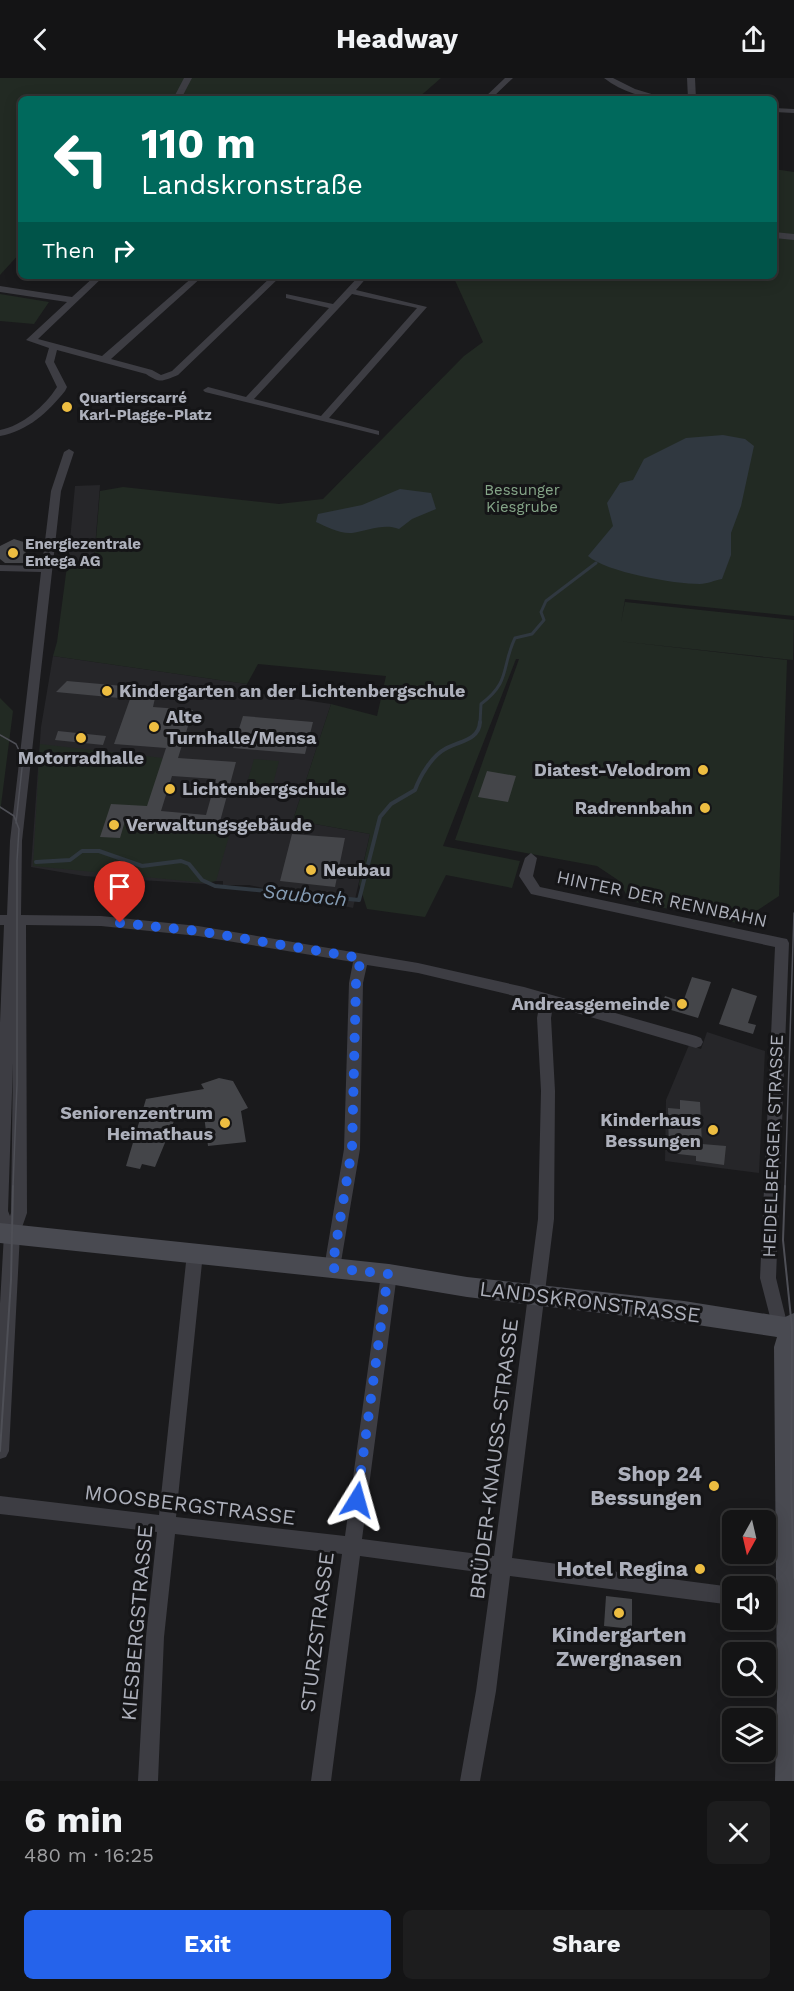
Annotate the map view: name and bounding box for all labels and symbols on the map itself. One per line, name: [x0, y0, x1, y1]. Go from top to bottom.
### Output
place label: Quartierscarré Karl-Plagge-Platz: [79, 389, 212, 424]
marker: Quartierscarré Karl-Plagge-Platz: [60, 400, 74, 414]
park label: Bessunger Kiesgrube: [484, 481, 560, 516]
place label: Energiezentrale Entega AG: [25, 535, 141, 570]
marker: Energiezentrale Entega AG: [6, 546, 20, 560]
place label: Kindergarten an der Lichtenbergschule: [119, 680, 465, 701]
marker: Kindergarten an der Lichtenbergschule: [100, 684, 114, 698]
place label: Alte Turnhalle/Mensa: [166, 706, 317, 748]
marker: Alte Turnhalle/Mensa: [147, 720, 161, 734]
marker: Motorradhalle: [74, 731, 88, 745]
place label: Motorradhalle: [18, 747, 144, 768]
place label: Diatest-Velodrom: [534, 759, 691, 780]
marker: Diatest-Velodrom: [696, 763, 710, 777]
place label: Lichtenbergschule: [182, 778, 347, 799]
marker: Lichtenbergschule: [163, 782, 177, 796]
place label: Radrennbahn: [575, 797, 693, 818]
marker: Radrennbahn: [698, 801, 712, 815]
place label: Verwaltungsgebäude: [126, 814, 312, 835]
marker: Verwaltungsgebäude: [107, 818, 121, 832]
place label: Neubau: [323, 859, 391, 880]
pin: [94, 861, 145, 923]
marker: Neubau: [304, 863, 318, 877]
street label: HINTER DER RENNBAHN: [555, 866, 769, 931]
water label: Saubach: [262, 879, 348, 911]
place label: Andreasgemeinde: [511, 993, 670, 1014]
marker: Andreasgemeinde: [675, 997, 689, 1011]
street label: HEIDELBERGER STRASSE: [758, 1034, 787, 1258]
place label: Seniorenzentrum Heimathaus: [60, 1102, 213, 1144]
place label: Kinderhaus Bessungen: [600, 1109, 701, 1151]
marker: Seniorenzentrum Heimathaus: [218, 1116, 232, 1130]
marker: Kinderhaus Bessungen: [706, 1123, 720, 1137]
street label: LANDSKRONSTRASSE: [478, 1276, 702, 1327]
street label: BRÜDER-KNAUSS-STRASSE: [464, 1317, 523, 1601]
place label: Shop 24 Bessungen: [590, 1461, 702, 1510]
position arrow: [325, 1468, 389, 1532]
street label: MOOSBERGSTRASSE: [83, 1479, 297, 1530]
marker: Shop 24 Bessungen: [707, 1479, 721, 1493]
north arrow: [722, 1510, 776, 1564]
street label: KIESBERGSTRASSE: [115, 1524, 158, 1722]
street label: STURZSTRASSE: [294, 1550, 339, 1713]
place label: Hotel Regina: [557, 1556, 689, 1581]
marker: Hotel Regina: [693, 1562, 707, 1576]
marker: Kindergarten Zwergnasen: [612, 1606, 626, 1620]
place label: Kindergarten Zwergnasen: [552, 1622, 686, 1671]

